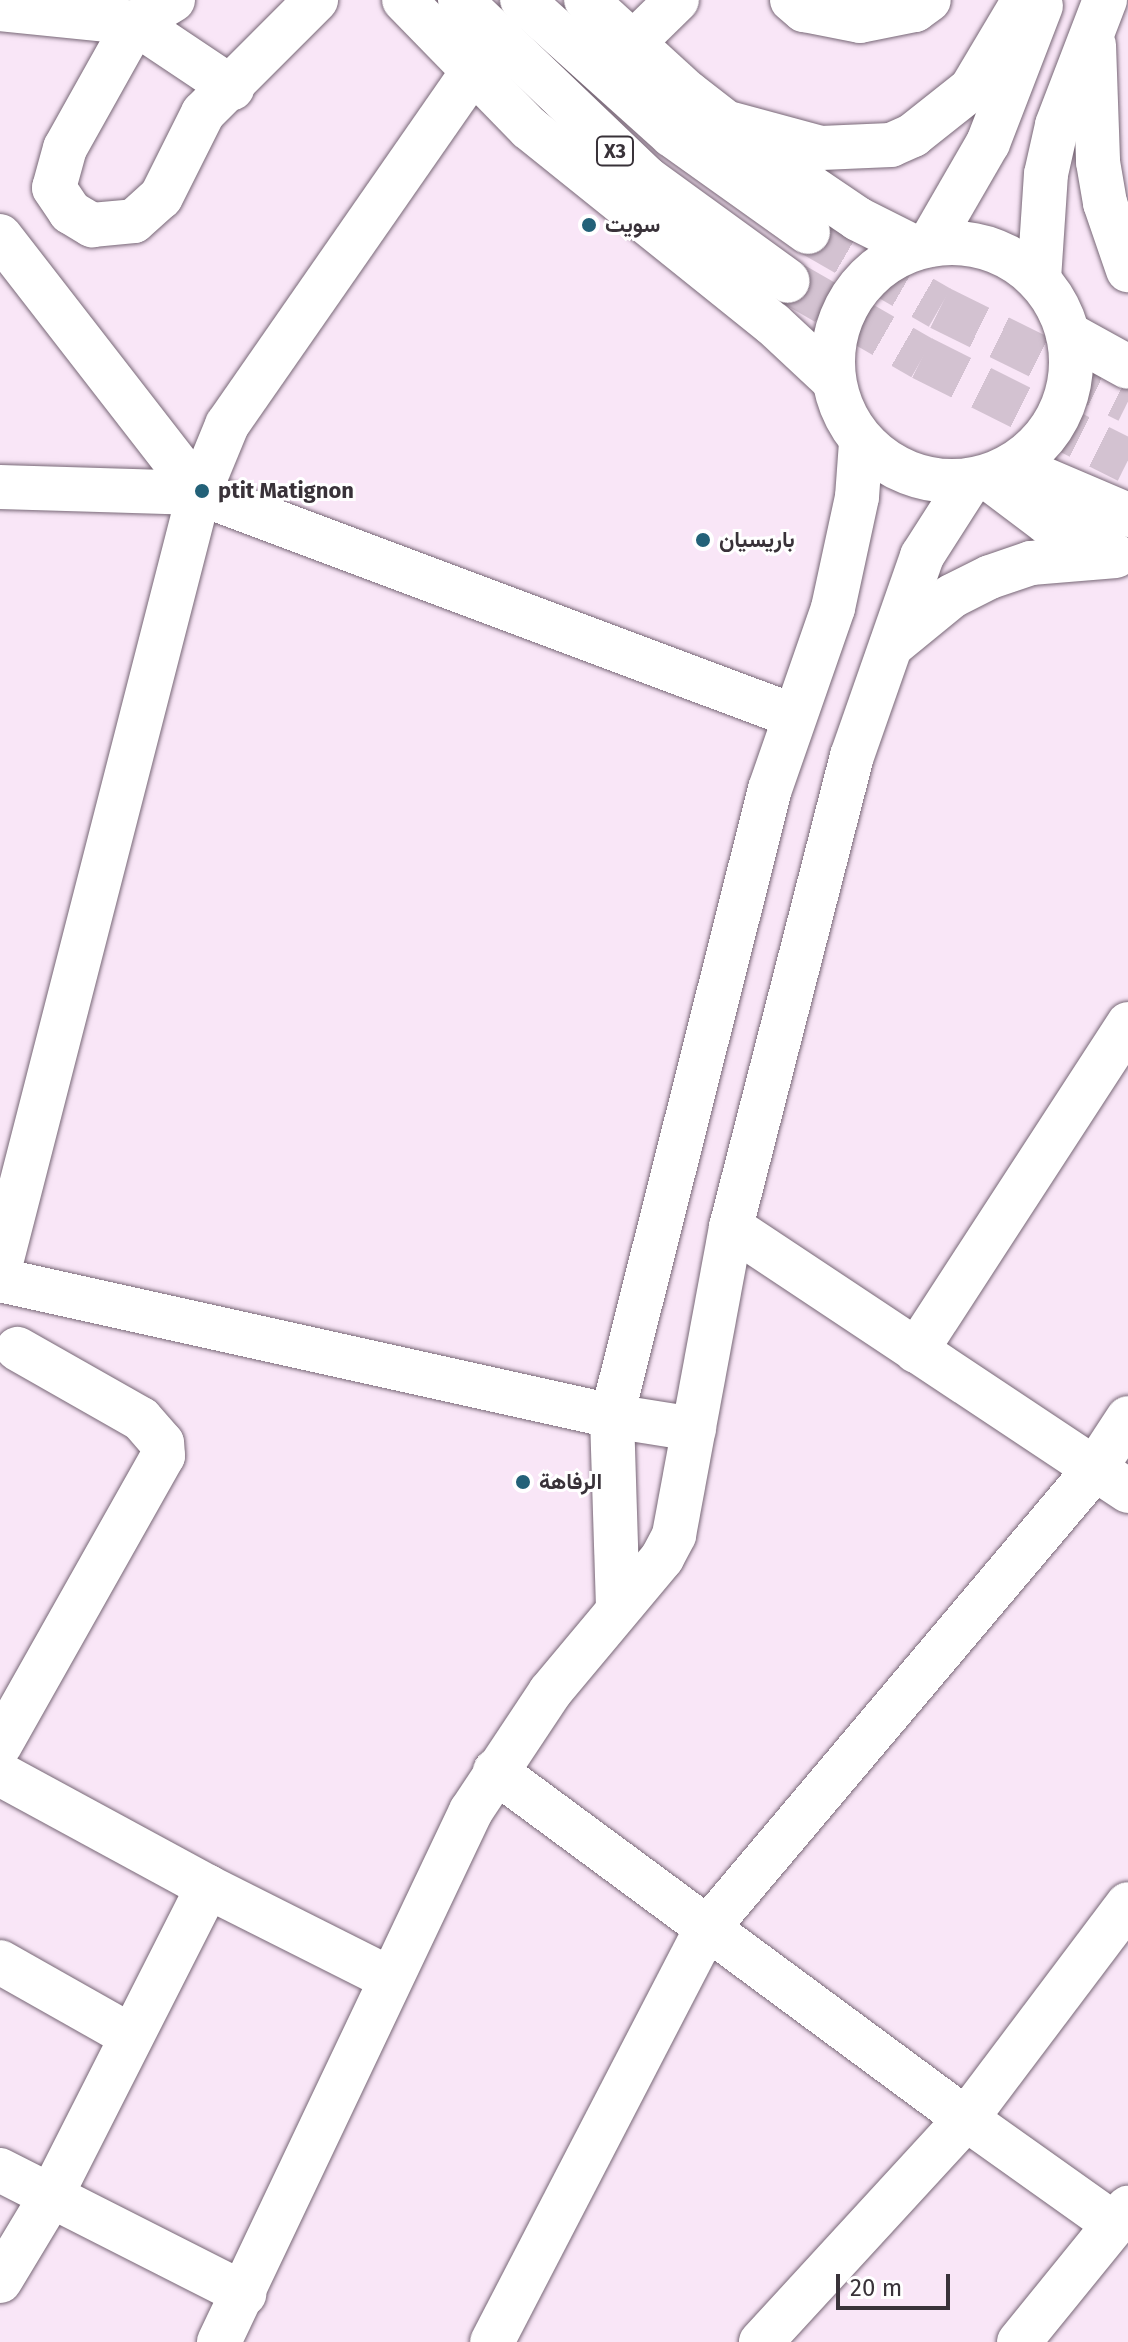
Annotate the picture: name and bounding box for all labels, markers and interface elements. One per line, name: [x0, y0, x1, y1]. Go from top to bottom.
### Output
road number: X3: [595, 135, 635, 167]
place label: سويت: [605, 212, 660, 238]
marker: سويت: [580, 216, 598, 234]
place label: ptit Matignon: [218, 478, 354, 504]
marker: ptit Matignon: [193, 482, 211, 500]
place label: باريسيان: [719, 527, 795, 553]
marker: باريسيان: [694, 531, 712, 549]
place label: الرفاهة: [539, 1469, 602, 1495]
marker: الرفاهة: [514, 1473, 532, 1491]
scale bar: [840, 2258, 954, 2308]
text: 20 m: [850, 2274, 902, 2302]

